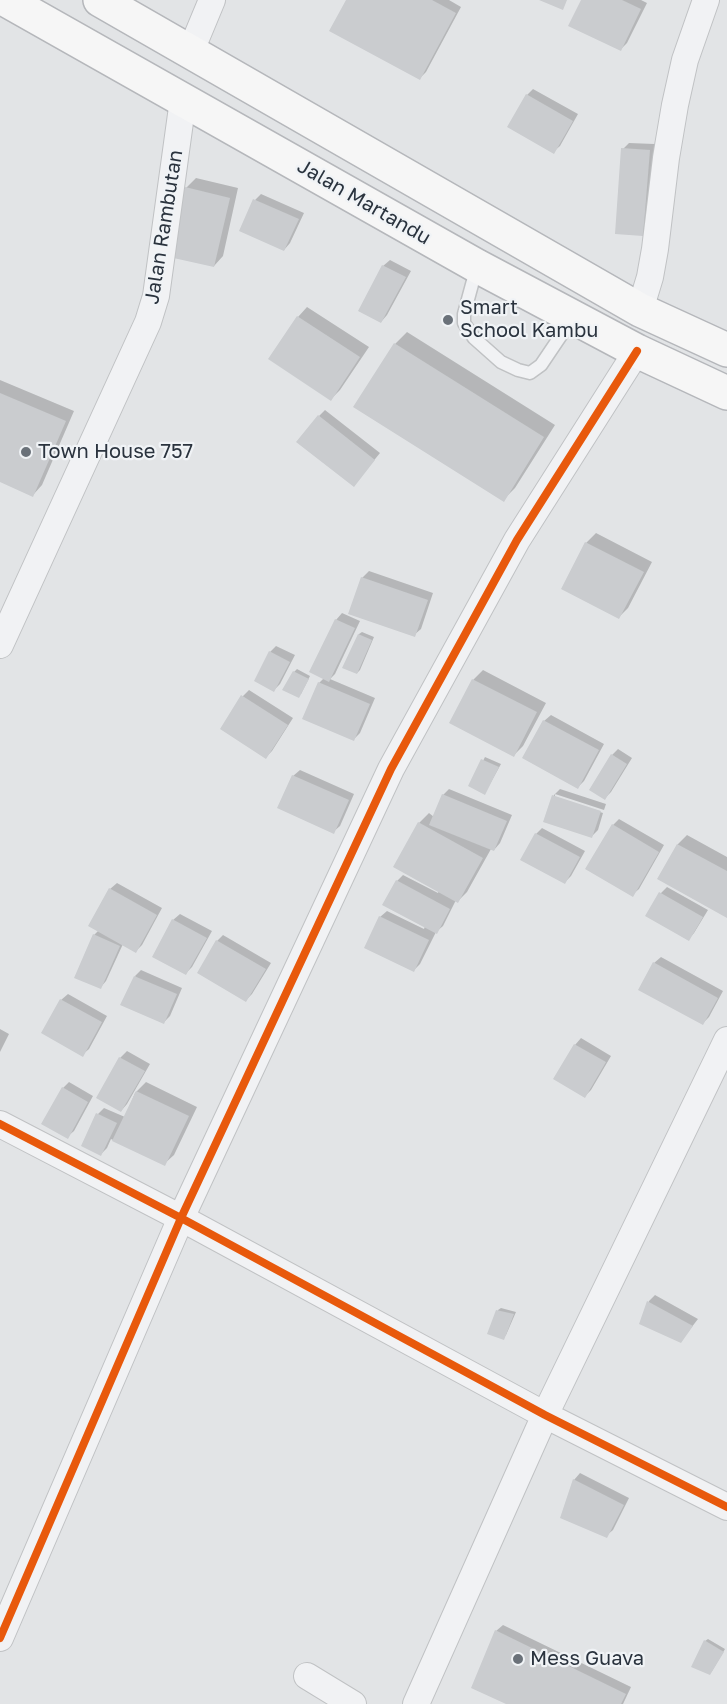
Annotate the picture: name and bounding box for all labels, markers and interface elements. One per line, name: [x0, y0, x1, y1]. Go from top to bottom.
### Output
street label: Jalan Rambutan: [140, 148, 188, 306]
street label: Jalan Martandu: [293, 154, 435, 250]
place label: Smart School Kambu: [460, 296, 598, 343]
marker: Smart School Kambu: [441, 313, 455, 327]
place label: Town House 757: [38, 440, 193, 464]
marker: Town House 757: [19, 445, 33, 459]
place label: Mess Guava: [530, 1647, 644, 1671]
marker: Mess Guava: [511, 1652, 525, 1666]

